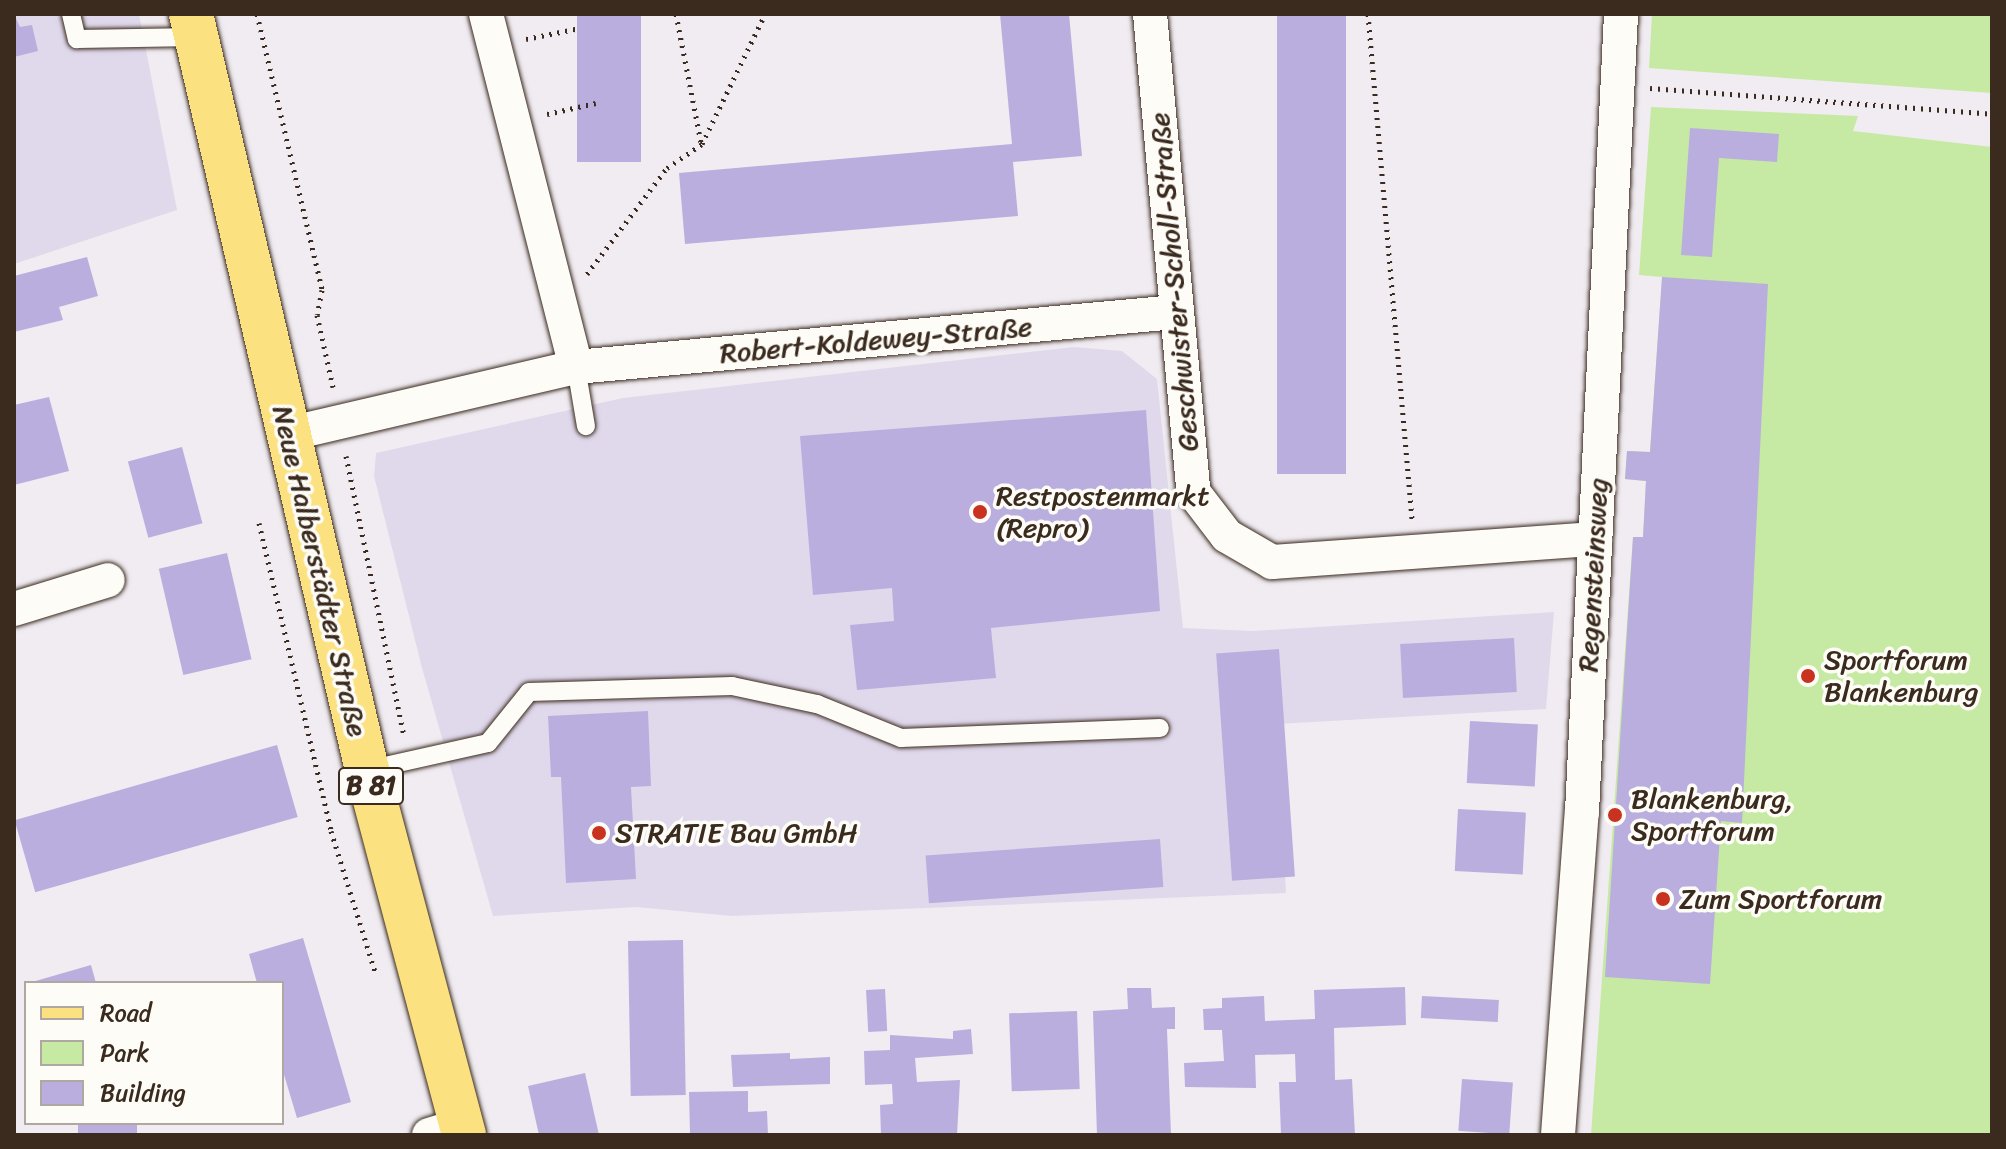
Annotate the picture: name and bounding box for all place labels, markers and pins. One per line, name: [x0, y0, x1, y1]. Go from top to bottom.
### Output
place label: Restpostenmarkt (Repro): [996, 479, 1209, 545]
marker: Restpostenmarkt (Repro): [971, 503, 989, 521]
place label: Sportforum Blankenburg: [1824, 643, 1979, 709]
marker: Sportforum Blankenburg: [1799, 667, 1817, 685]
place label: Blankenburg, Sportforum: [1631, 782, 1793, 848]
marker: Blankenburg, Sportforum: [1606, 806, 1624, 824]
place label: STRATIE Bau GmbH: [615, 816, 857, 850]
marker: STRATIE Bau GmbH: [590, 824, 608, 842]
place label: Zum Sportforum: [1679, 882, 1882, 916]
marker: Zum Sportforum: [1654, 890, 1672, 908]

